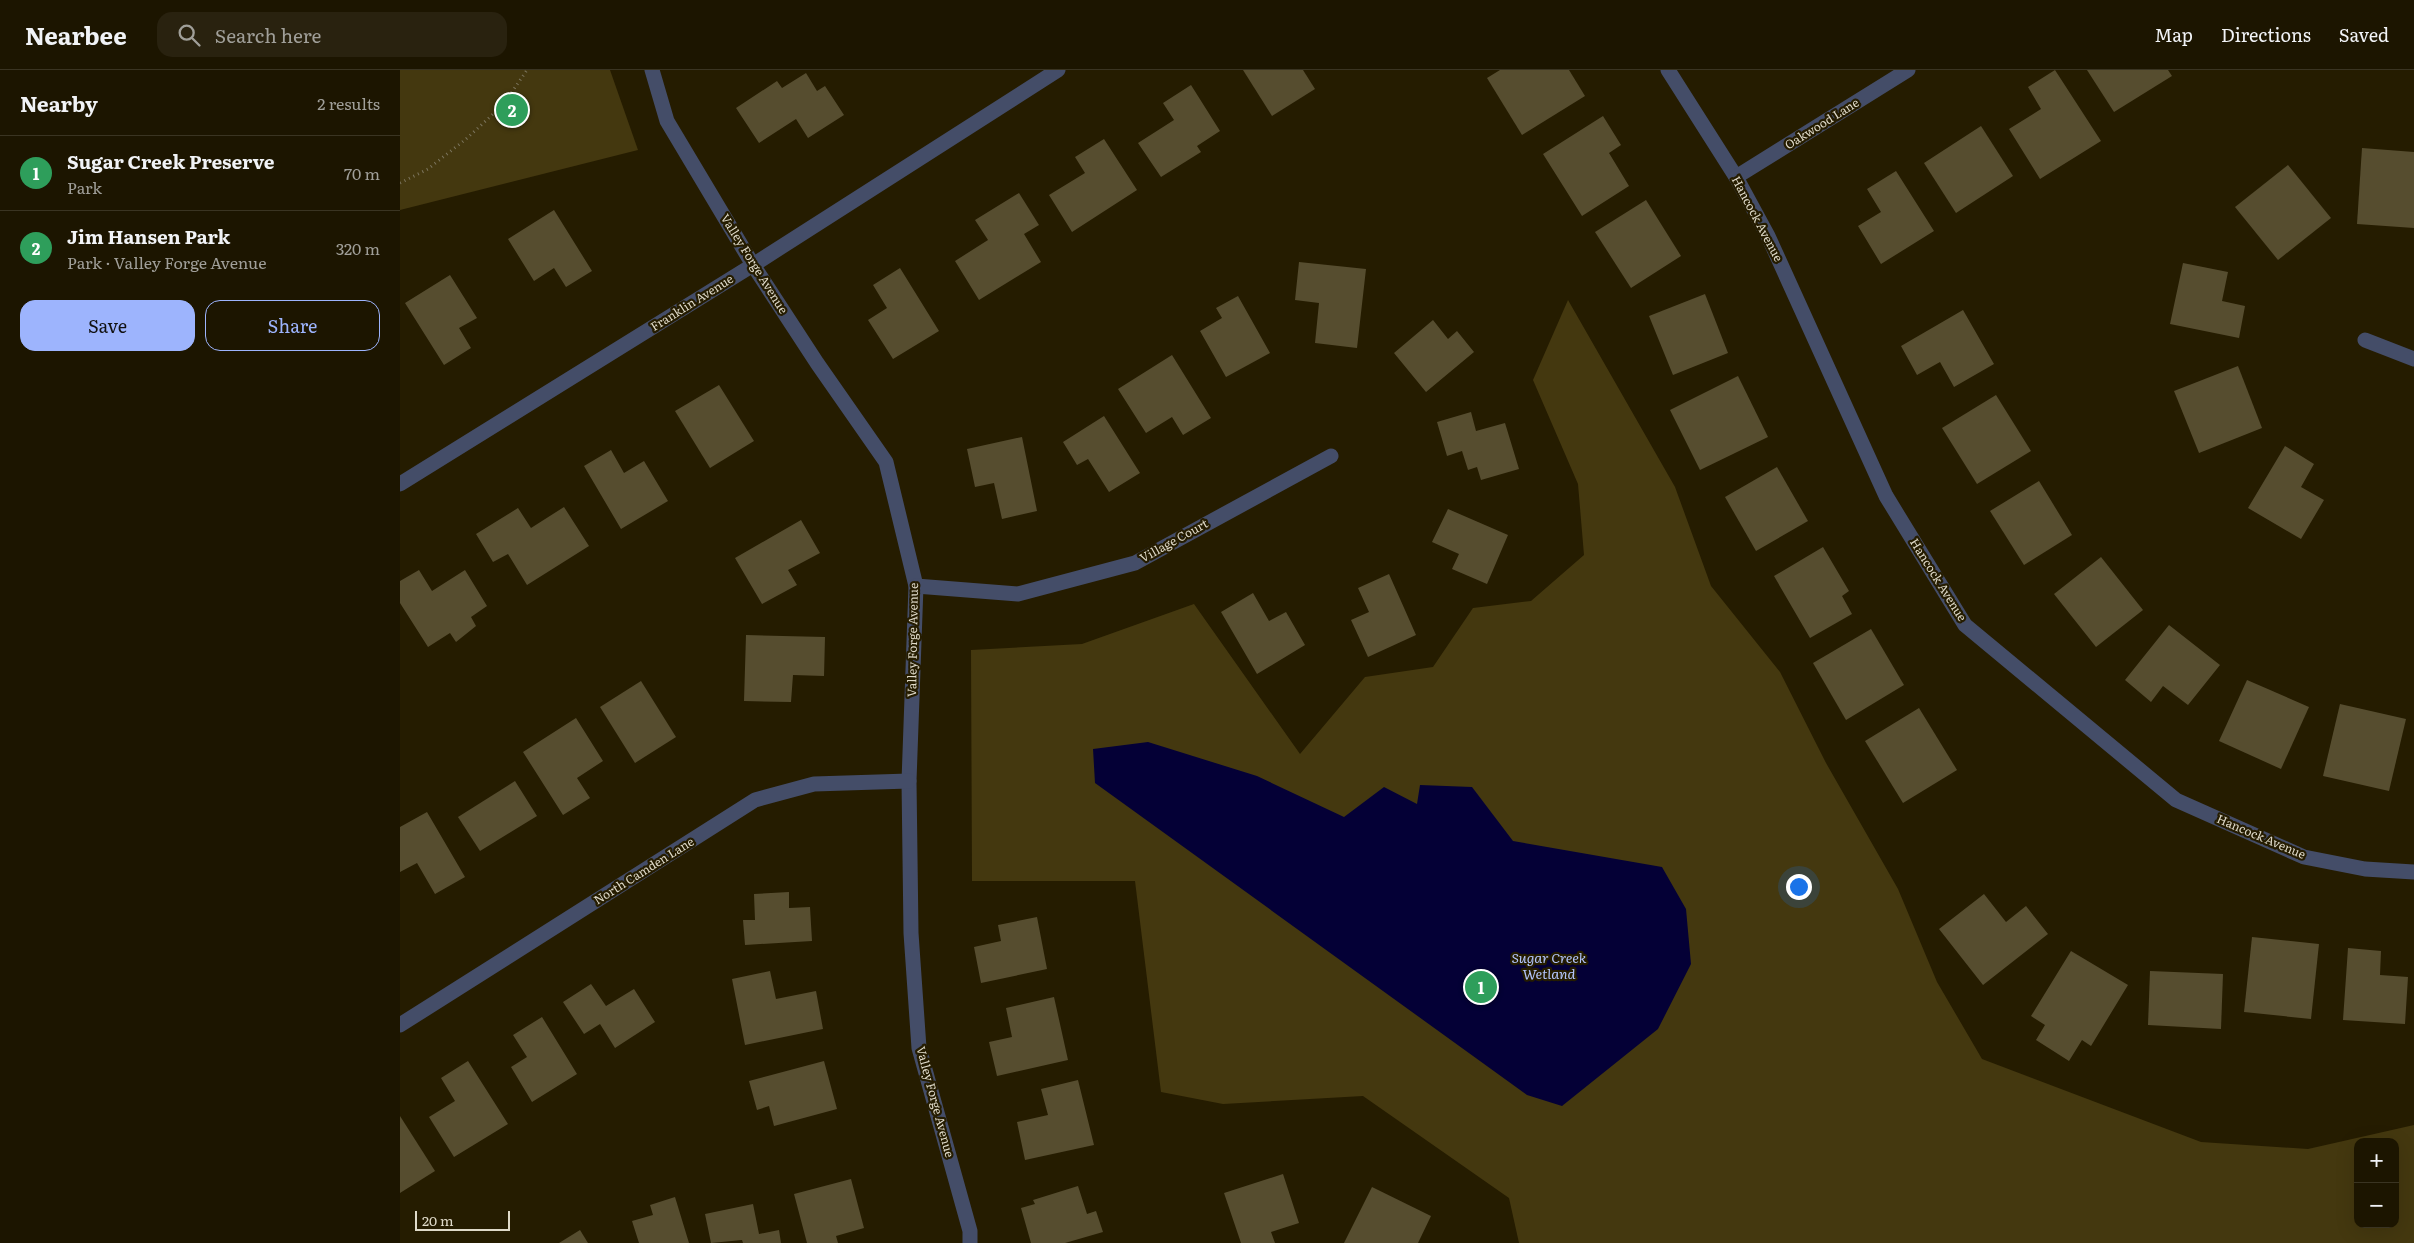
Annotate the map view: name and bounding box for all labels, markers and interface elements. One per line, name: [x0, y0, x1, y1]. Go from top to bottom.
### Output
search box: [157, 12, 507, 57]
text: Nearbee: [25, 17, 127, 52]
icon: search: [175, 21, 203, 49]
text: Search here: [215, 21, 321, 49]
text: Map: [2155, 21, 2193, 48]
text: Directions: [2221, 21, 2311, 48]
text: Saved: [2339, 21, 2389, 48]
text: Nearby: [20, 87, 98, 118]
text: 2 results: [317, 91, 380, 115]
pin: 2: [496, 91, 528, 129]
street label: Oakwood Lane: [1781, 93, 1862, 153]
text: Sugar Creek Preserve: [67, 147, 275, 175]
text: 1: [33, 161, 39, 185]
text: 70 m: [344, 161, 380, 185]
street label: Hancock Avenue: [1728, 172, 1788, 265]
text: Park: [67, 175, 102, 199]
street label: Valley Forge Avenue: [717, 210, 793, 317]
text: Jim Hansen Park: [67, 222, 230, 250]
text: 2: [32, 236, 40, 260]
text: 320 m: [336, 236, 380, 260]
text: Park · Valley Forge Avenue: [67, 250, 266, 274]
street label: Franklin Avenue: [646, 269, 736, 335]
button: Save: [20, 300, 195, 351]
button: Share: [205, 300, 380, 351]
street label: Village Court: [1136, 514, 1211, 566]
street label: Hancock Avenue: [1906, 534, 1972, 625]
street label: Valley Forge Avenue: [902, 583, 922, 697]
street label: Hancock Avenue: [2214, 809, 2309, 863]
street label: North Camden Lane: [590, 832, 697, 908]
your location: [1786, 874, 1812, 900]
water label: Sugar Creek Wetland: [1512, 947, 1587, 983]
pin: 1: [1465, 968, 1497, 1006]
street label: Valley Forge Avenue: [912, 1044, 959, 1159]
map controls: [2354, 1138, 2399, 1228]
button: +: [2354, 1138, 2399, 1183]
button: −: [2354, 1183, 2399, 1228]
scale bar: [415, 1208, 510, 1231]
text: 20 m: [422, 1210, 454, 1230]

